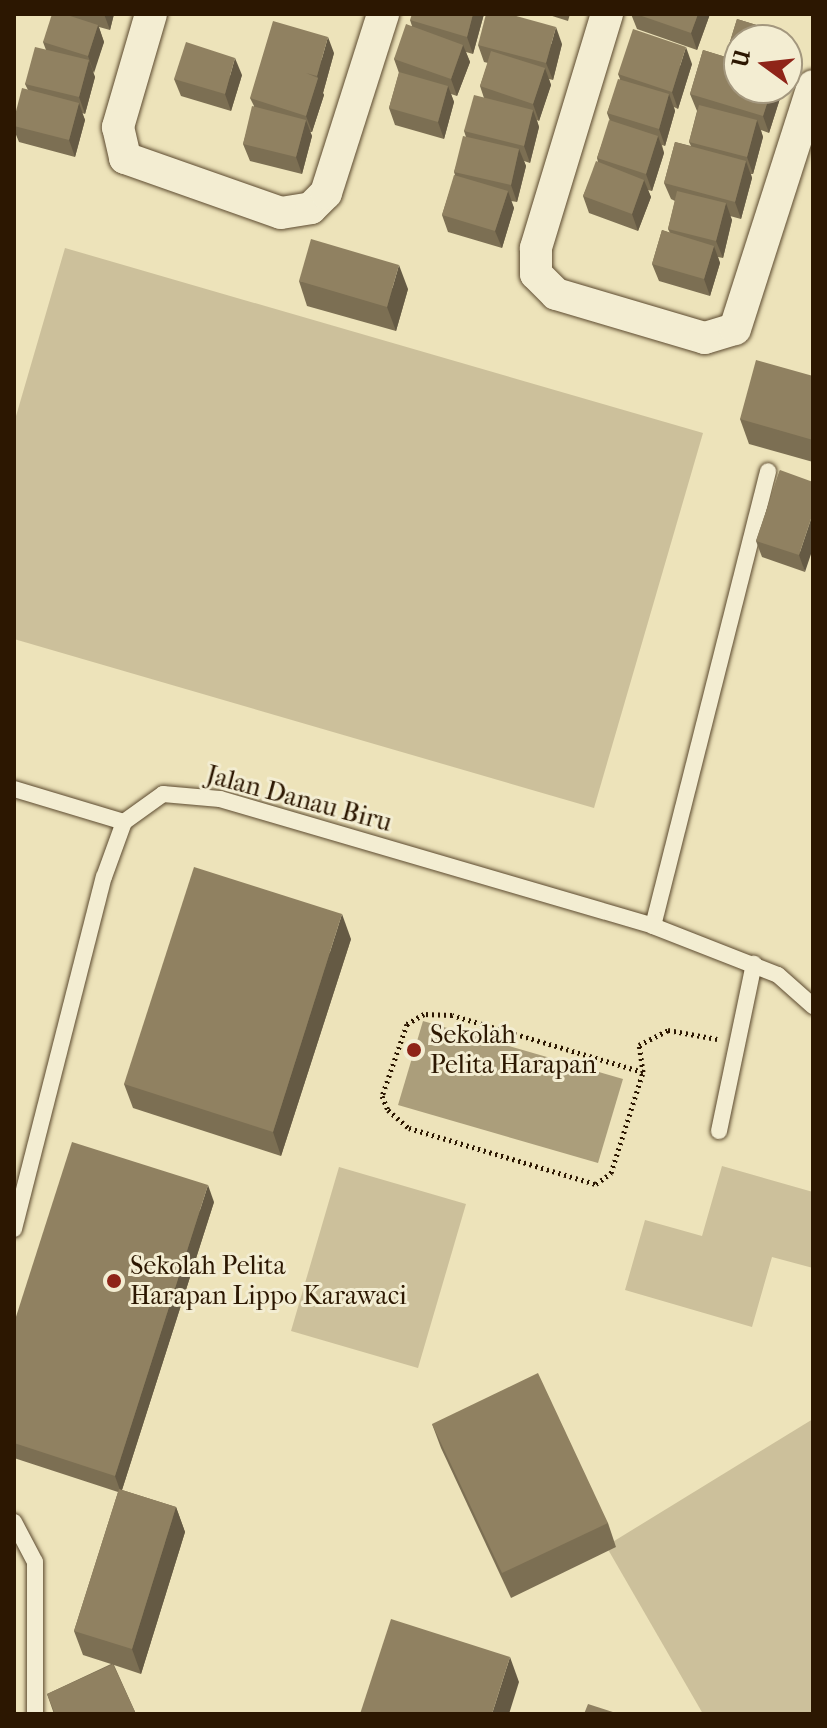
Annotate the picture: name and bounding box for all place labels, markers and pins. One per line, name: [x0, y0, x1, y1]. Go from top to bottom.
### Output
place label: Sekolah Pelita Harapan: [430, 1019, 596, 1080]
marker: Sekolah Pelita Harapan: [405, 1041, 423, 1059]
place label: Sekolah Pelita Harapan Lippo Karawaci: [130, 1250, 407, 1312]
marker: Sekolah Pelita Harapan Lippo Karawaci: [105, 1272, 123, 1290]

